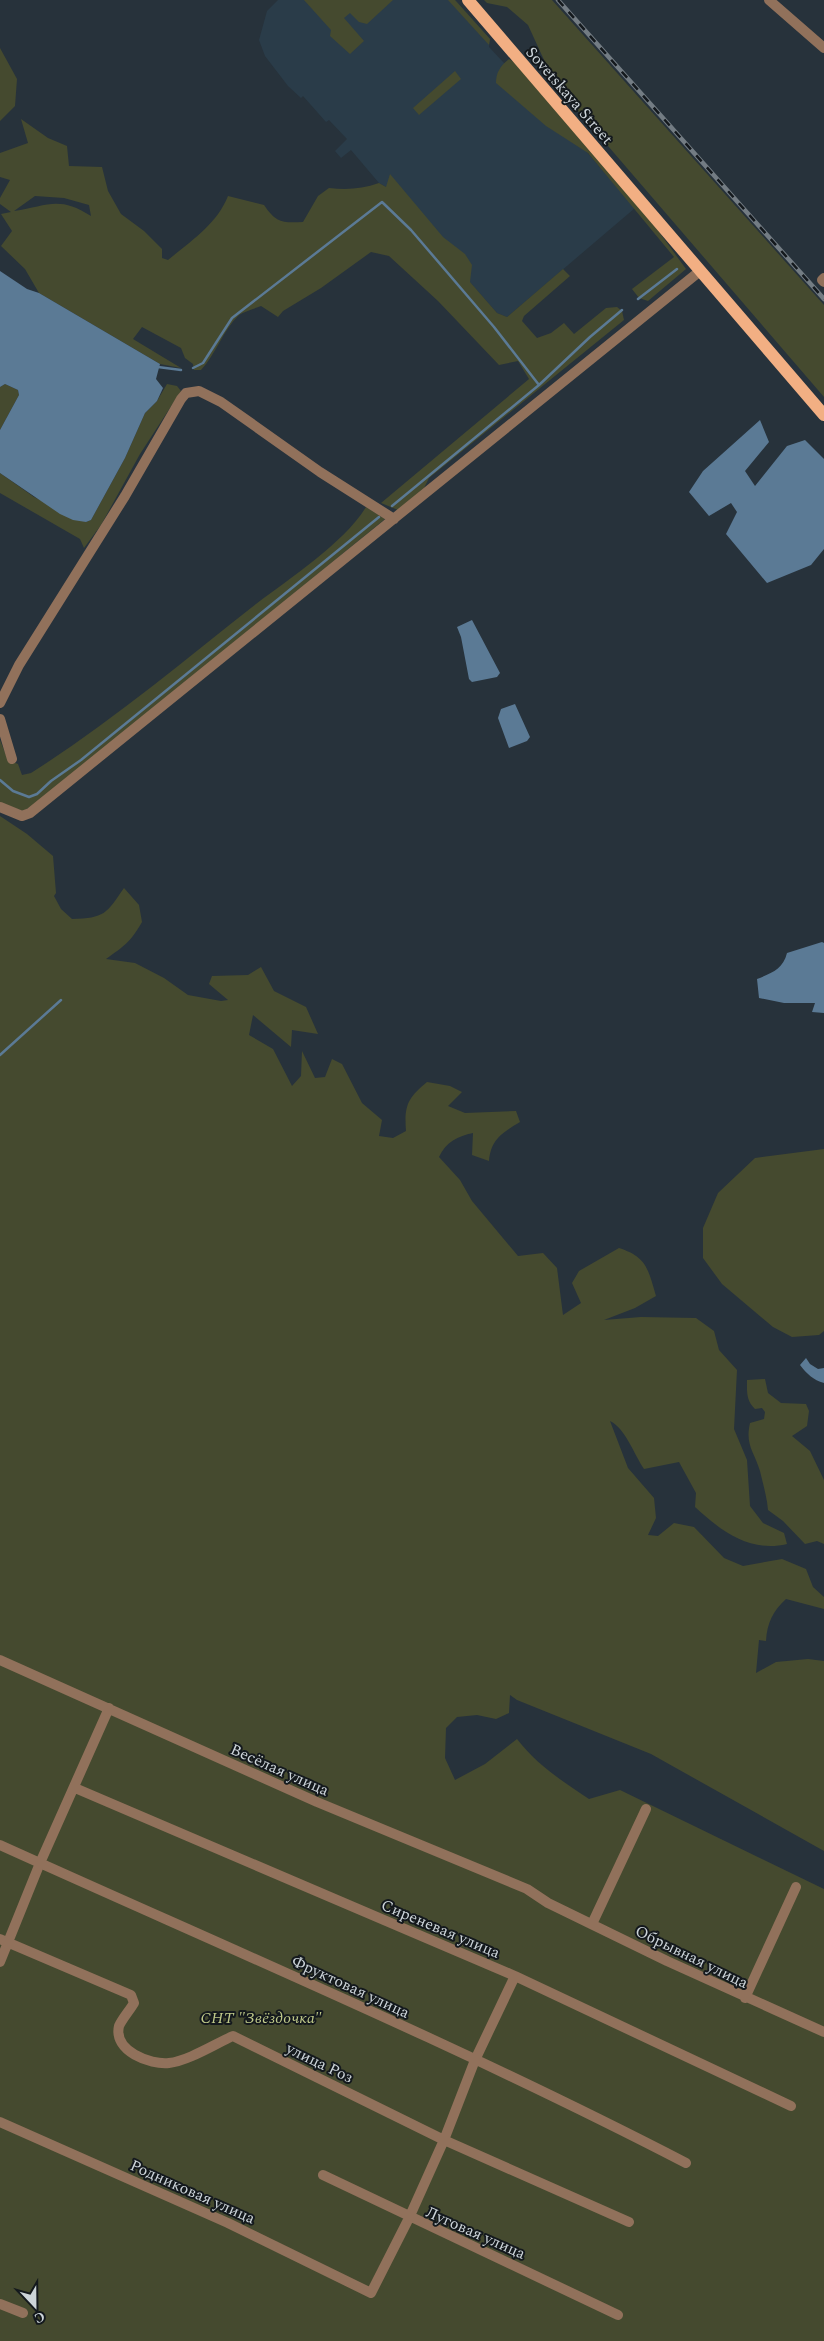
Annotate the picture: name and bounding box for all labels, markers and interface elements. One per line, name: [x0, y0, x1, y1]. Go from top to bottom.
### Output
street label: Sovetskaya Street: [520, 41, 619, 150]
street label: Весёлая улица: [226, 1737, 333, 1802]
street label: Сиреневая улица: [377, 1893, 504, 1965]
street label: Обрывная улица: [631, 1919, 752, 1995]
street label: Фруктовая улица: [288, 1949, 414, 2025]
park label: СНТ "Звёздочка": [201, 2006, 322, 2030]
street label: улица Роз: [281, 2036, 357, 2090]
street label: Родниковая улица: [126, 2153, 259, 2230]
street label: Луговая улица: [422, 2200, 530, 2266]
north arrow: [10, 2281, 60, 2331]
text: С: [31, 2306, 48, 2329]

